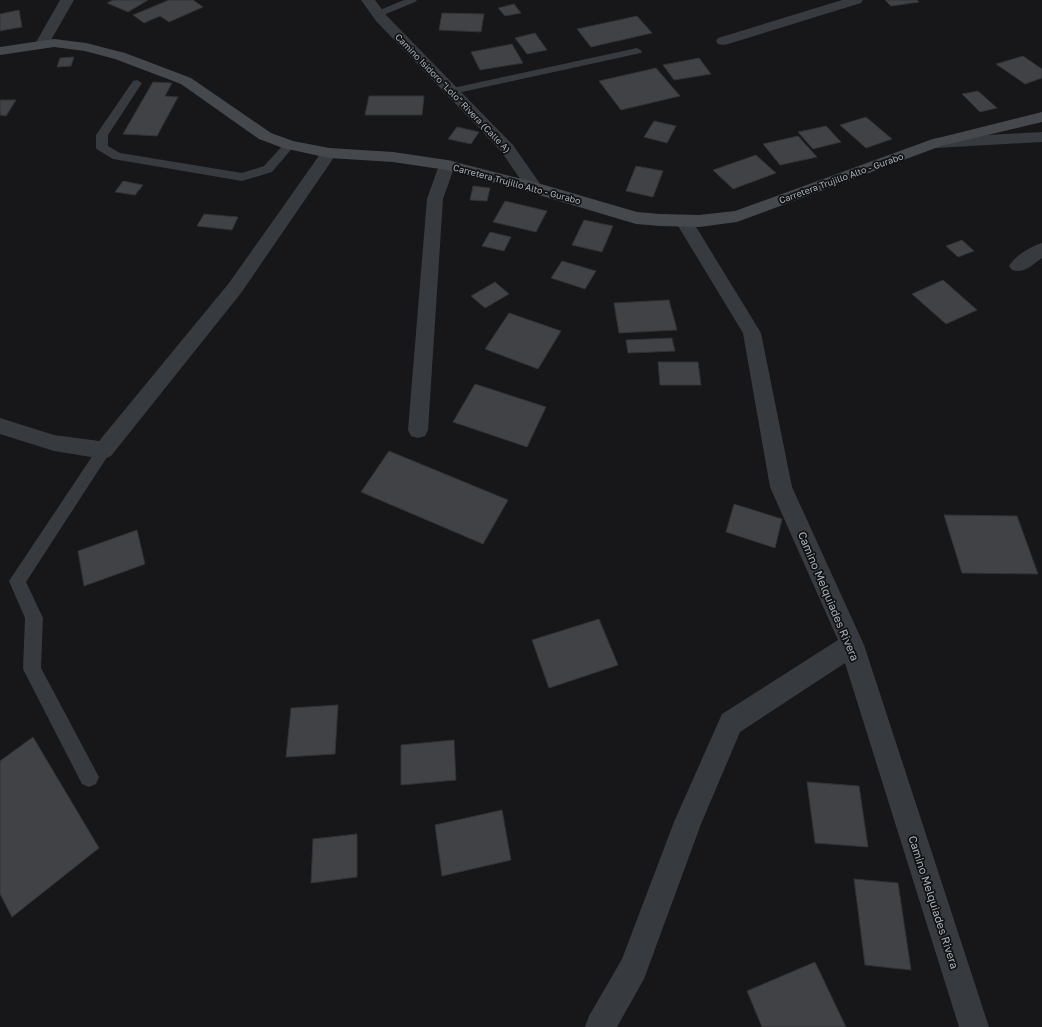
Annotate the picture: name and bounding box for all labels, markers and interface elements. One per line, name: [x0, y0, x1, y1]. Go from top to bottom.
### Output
street label: Camino Isidoro "Lolo" Rivera (Calle A): [393, 31, 513, 155]
street label: Carretera Trujillo Alto - Gurabo: [777, 150, 905, 206]
street label: Carretera Trujillo Alto - Gurabo: [452, 162, 582, 206]
street label: Camino Melquiades Rivera: [796, 529, 862, 663]
street label: Camino Melquiades Rivera: [906, 834, 962, 970]

